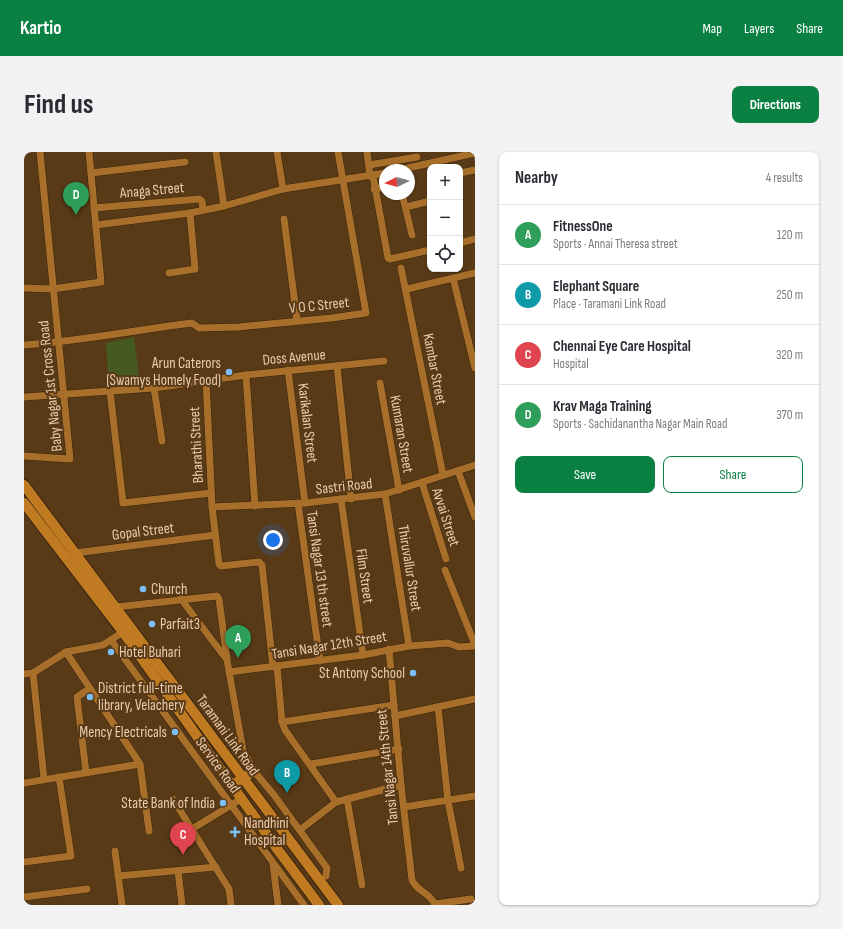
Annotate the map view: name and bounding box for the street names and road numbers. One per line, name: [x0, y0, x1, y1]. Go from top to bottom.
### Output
street label: Anaga Street: [118, 178, 185, 203]
street label: V O C Street: [288, 293, 350, 318]
street label: Baby Nagar 1st Cross Road: [34, 320, 67, 452]
street label: Kambar Street: [418, 332, 451, 407]
street label: Doss Avenue: [262, 345, 326, 370]
street label: Karikalan Street: [293, 382, 322, 464]
street label: Kumaran Street: [385, 394, 418, 475]
street label: Bharathi Street: [185, 406, 208, 484]
street label: Sastri Road: [315, 474, 373, 499]
street label: Avvai Street: [427, 485, 464, 549]
street label: Tansi Nagar 13 th street: [302, 510, 337, 629]
street label: Gopal Street: [111, 518, 176, 545]
street label: Thiruvallur Street: [393, 523, 426, 613]
street label: Film Street: [351, 547, 378, 605]
street label: Tansi Nagar 12th Street: [270, 627, 388, 664]
street label: Taramani Link Road: [192, 691, 263, 780]
street label: Tansi Nagar 14th Street: [372, 708, 403, 826]
street label: Service Road: [191, 733, 244, 797]

